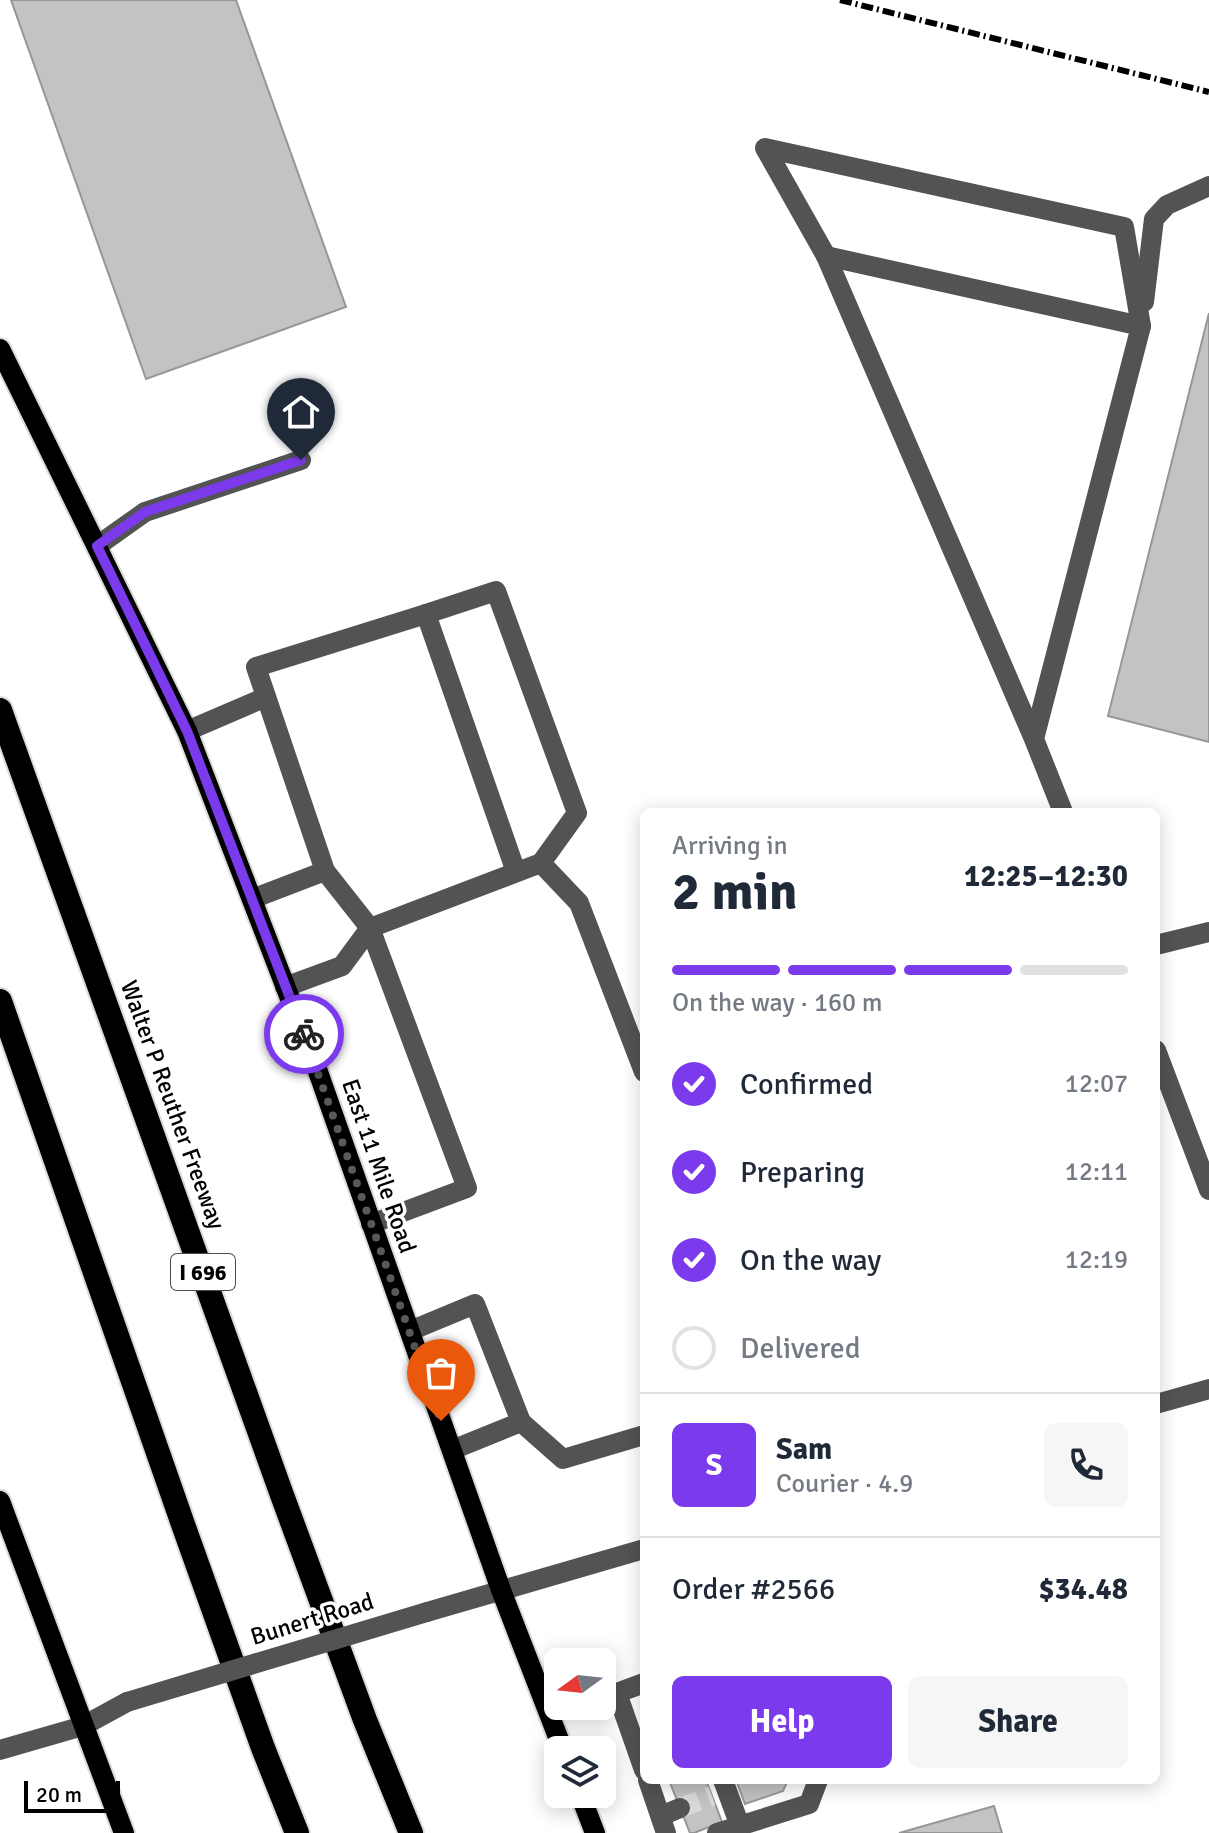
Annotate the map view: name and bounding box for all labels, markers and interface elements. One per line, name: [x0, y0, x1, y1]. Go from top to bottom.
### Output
pin: [267, 378, 335, 460]
icon: home: [279, 390, 323, 434]
text: Arriving in: [672, 830, 788, 862]
text: 12:25–12:30: [964, 858, 1128, 895]
text: 2 min: [672, 860, 798, 924]
street label: Walter P Reuther Freeway: [114, 976, 232, 1234]
text: On the way · 160 m: [672, 987, 882, 1019]
courier: [264, 994, 344, 1074]
icon: bike: [282, 1012, 326, 1056]
icon: check: [672, 1062, 716, 1106]
text: Confirmed: [740, 1066, 873, 1103]
text: 12:07: [1065, 1068, 1128, 1100]
street label: East 11 Mile Road: [335, 1075, 423, 1257]
icon: check: [672, 1150, 716, 1194]
text: Preparing: [740, 1154, 865, 1191]
text: 12:11: [1065, 1156, 1128, 1188]
icon: check: [672, 1238, 716, 1282]
text: On the way: [740, 1242, 881, 1279]
text: 12:19: [1065, 1244, 1128, 1276]
road number: I 696: [171, 1254, 235, 1290]
text: Delivered: [740, 1330, 861, 1367]
pin: [407, 1339, 475, 1421]
icon: bag: [419, 1351, 463, 1395]
button: phone: [1044, 1423, 1128, 1507]
text: Sam: [776, 1431, 832, 1468]
text: S: [706, 1447, 722, 1484]
text: Courier · 4.9: [776, 1468, 913, 1500]
text: Order #2566: [672, 1571, 835, 1608]
text: $34.48: [1038, 1571, 1128, 1608]
street label: Bunert Road: [247, 1586, 377, 1652]
north arrow: [544, 1648, 616, 1720]
map controls: [544, 1648, 616, 1808]
button: Help: [672, 1676, 892, 1768]
button: Share: [908, 1676, 1128, 1768]
button: layers: [544, 1736, 616, 1808]
scale bar: [24, 1777, 120, 1813]
text: 20 m: [36, 1781, 82, 1808]

